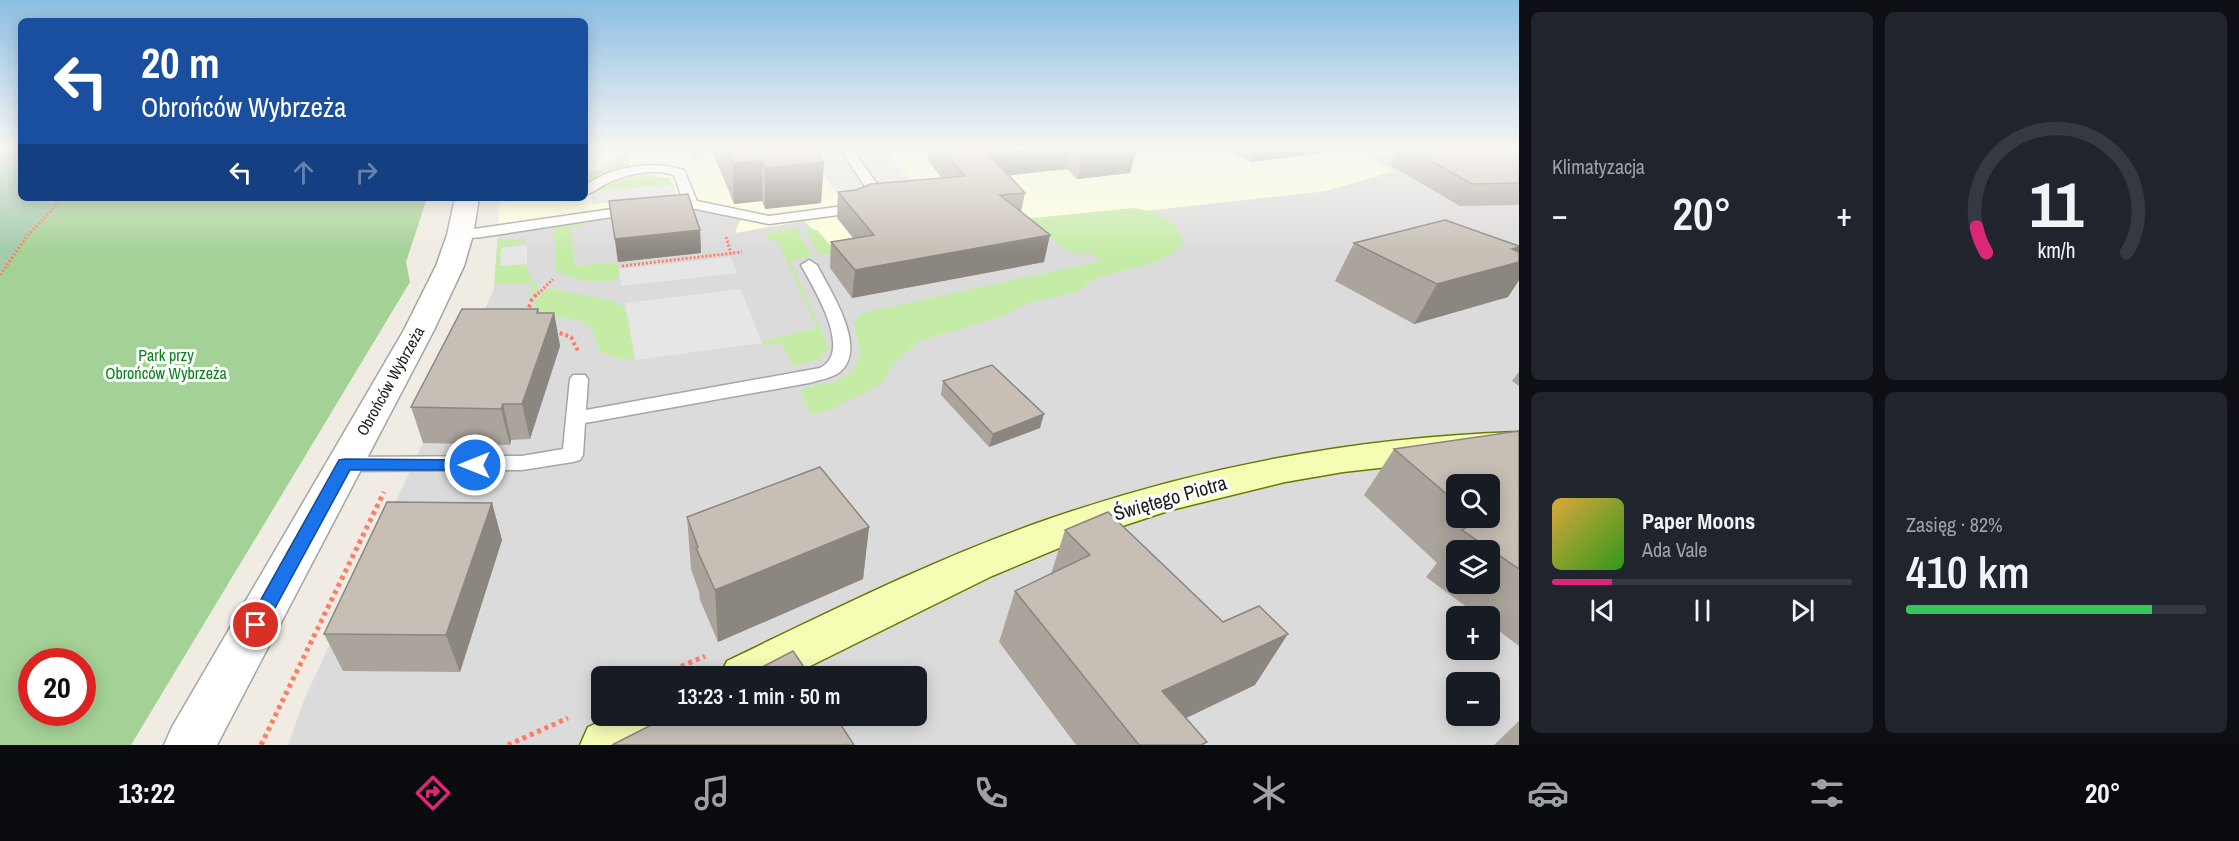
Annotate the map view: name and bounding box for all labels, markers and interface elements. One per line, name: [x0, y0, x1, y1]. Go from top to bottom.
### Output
text: 20 m: [141, 35, 220, 91]
icon: left: [42, 42, 120, 120]
text: Obrońców Wybrzeża: [141, 89, 346, 125]
text: Klimatyzacja: [1552, 153, 1645, 180]
icon: left: [224, 156, 257, 189]
icon: ahead: [287, 156, 320, 189]
icon: right: [350, 156, 383, 189]
text: 11: [2029, 162, 2084, 246]
text: 20°: [1672, 183, 1732, 244]
text: −: [1552, 192, 1568, 236]
text: +: [1836, 192, 1852, 236]
text: km/h: [2037, 236, 2075, 265]
street label: Obrońców Wybrzeża: [351, 322, 429, 440]
park label: Park przy Obrońców Wybrzeża: [105, 344, 228, 384]
position arrow: [443, 433, 507, 497]
street label: Świętego Piotra: [1110, 468, 1230, 527]
map controls: [1446, 474, 1500, 726]
button: search: [1446, 474, 1500, 528]
text: Paper Moons: [1642, 506, 1755, 536]
text: Zasięg · 82%: [1906, 511, 2003, 538]
text: Ada Vale: [1642, 536, 1707, 563]
button: layers: [1446, 540, 1500, 594]
text: 410 km: [1906, 541, 2030, 602]
icon: previous: [1586, 594, 1619, 627]
icon: pause: [1686, 594, 1719, 627]
icon: next: [1786, 594, 1819, 627]
pin: [230, 599, 281, 650]
button: +: [1446, 606, 1500, 660]
icon: arrive: [239, 608, 272, 641]
speed limit sign: 20: [18, 648, 96, 726]
button: −: [1446, 672, 1500, 726]
text: 13:23 · 1 min · 50 m: [677, 681, 841, 711]
icon: directions: [412, 772, 454, 814]
icon: music: [691, 772, 733, 814]
icon: phone: [970, 772, 1012, 814]
icon: climate: [1248, 772, 1290, 814]
icon: car: [1527, 772, 1569, 814]
icon: filters: [1806, 772, 1848, 814]
text: 13:22: [118, 775, 175, 811]
text: 20°: [2085, 775, 2121, 811]

